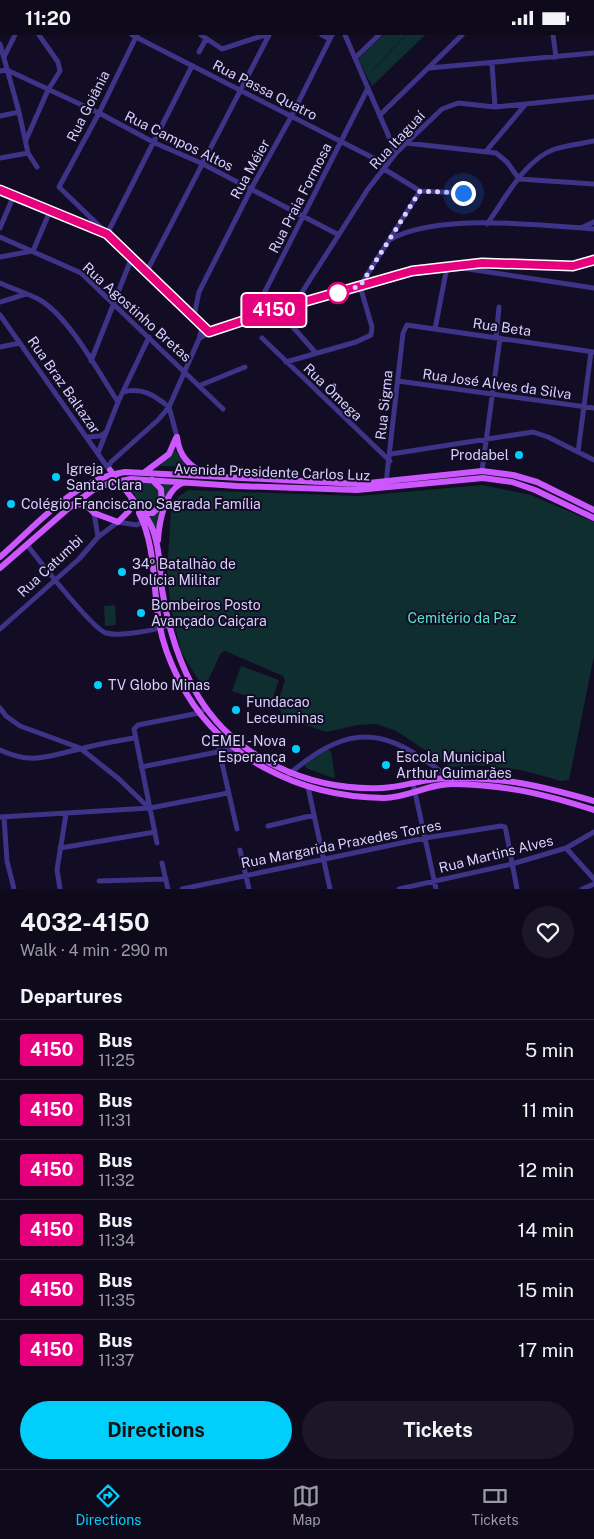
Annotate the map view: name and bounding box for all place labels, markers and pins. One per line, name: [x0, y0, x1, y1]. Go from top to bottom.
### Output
unlabelled marker: [327, 282, 349, 304]
place label: Prodabel: [450, 447, 509, 463]
marker: Prodabel: [513, 449, 525, 461]
place label: Igreja Santa Clara: [66, 461, 142, 493]
marker: Igreja Santa Clara: [50, 471, 62, 483]
place label: Colégio Franciscano Sagrada Família: [21, 496, 261, 512]
marker: Colégio Franciscano Sagrada Família: [5, 498, 17, 510]
place label: 34º Batalhão de Polícia Militar: [132, 556, 236, 588]
marker: 34º Batalhão de Polícia Militar: [116, 566, 128, 578]
place label: Bombeiros Posto Avançado Caiçara: [151, 597, 267, 629]
marker: Bombeiros Posto Avançado Caiçara: [135, 607, 147, 619]
place label: TV Globo Minas: [108, 677, 210, 693]
marker: TV Globo Minas: [92, 679, 104, 691]
place label: Fundacao Leceuminas: [246, 694, 324, 726]
marker: Fundacao Leceuminas: [230, 704, 242, 716]
place label: CEMEI - Nova Esperança: [201, 733, 286, 765]
marker: CEMEI - Nova Esperança: [290, 743, 302, 755]
place label: Escola Municipal Arthur Guimarães: [396, 749, 512, 781]
marker: Escola Municipal Arthur Guimarães: [380, 759, 392, 771]

